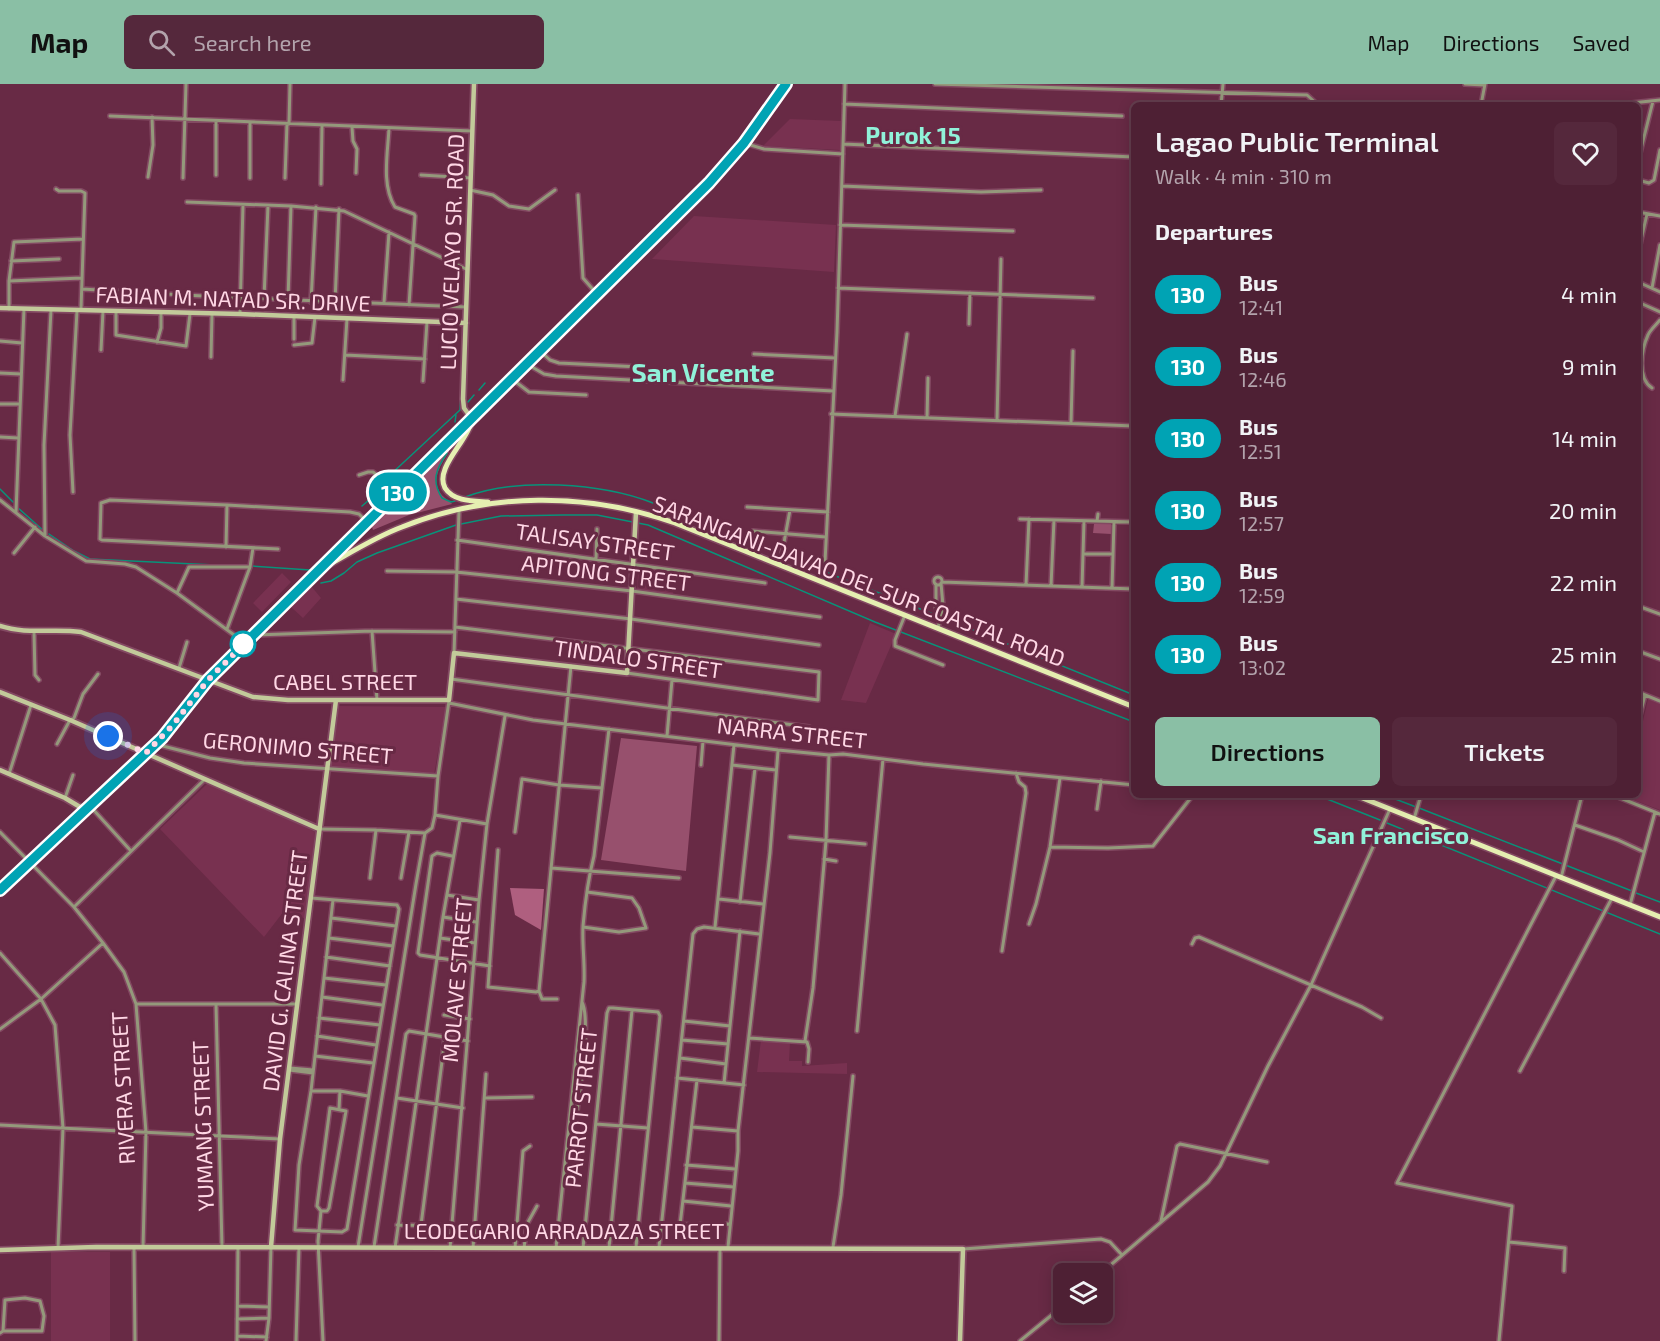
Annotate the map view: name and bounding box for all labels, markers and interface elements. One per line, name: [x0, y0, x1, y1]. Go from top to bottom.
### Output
search box: [124, 15, 544, 69]
text: Map: [30, 25, 88, 59]
icon: search: [145, 26, 178, 59]
text: Search here: [193, 29, 312, 55]
text: Map: [1367, 30, 1410, 55]
text: Directions: [1443, 30, 1539, 55]
text: Saved: [1572, 30, 1630, 55]
district label: Purok 15: [865, 120, 961, 149]
button: heart: [1554, 122, 1617, 185]
text: Lagao Public Terminal: [1155, 124, 1439, 158]
street label: LUCIO VELAYO SR. ROAD: [434, 133, 468, 371]
text: Walk · 4 min · 310 m: [1155, 164, 1332, 188]
text: Departures: [1155, 218, 1273, 244]
text: Bus: [1239, 269, 1278, 295]
street label: FABIAN M. NATAD SR. DRIVE: [95, 280, 371, 316]
text: 4 min: [1561, 281, 1617, 307]
text: 130: [1171, 282, 1205, 307]
text: 12:41: [1239, 295, 1283, 319]
text: Bus: [1239, 341, 1278, 367]
text: 9 min: [1562, 353, 1617, 379]
text: 130: [1171, 354, 1205, 379]
district label: San Vicente: [631, 356, 775, 387]
text: 12:46: [1239, 367, 1287, 391]
text: Bus: [1239, 413, 1278, 439]
text: 14 min: [1552, 425, 1617, 451]
text: 130: [1171, 426, 1205, 451]
text: 12:51: [1239, 439, 1282, 463]
line badge: 130: [364, 472, 432, 512]
text: 130: [381, 480, 415, 505]
text: Bus: [1239, 485, 1278, 511]
street label: SARANGANI-DAVAO DEL SUR COASTAL ROAD: [650, 489, 1069, 671]
text: 20 min: [1549, 497, 1617, 523]
text: 130: [1171, 498, 1205, 523]
text: 12:57: [1239, 511, 1284, 535]
street label: TALISAY STREET: [514, 517, 676, 565]
street label: APITONG STREET: [520, 549, 692, 595]
text: Bus: [1239, 557, 1278, 583]
text: 22 min: [1550, 569, 1617, 595]
text: 130: [1171, 570, 1205, 595]
text: 12:59: [1239, 583, 1285, 607]
text: Bus: [1239, 629, 1278, 655]
unlabelled marker: [230, 631, 256, 657]
street label: TINDALO STREET: [553, 633, 724, 683]
text: 25 min: [1550, 641, 1617, 667]
text: 130: [1171, 642, 1205, 667]
text: 13:02: [1239, 655, 1286, 679]
street label: CABEL STREET: [273, 668, 417, 694]
street label: NARRA STREET: [716, 711, 869, 753]
button: Directions: [1155, 717, 1380, 786]
button: Tickets: [1392, 717, 1617, 786]
your location: [93, 721, 123, 751]
street label: GERONIMO STREET: [202, 726, 394, 768]
district label: San Francisco: [1313, 820, 1469, 849]
street label: DAVID G. CALINA STREET: [256, 849, 312, 1093]
street label: MOLAVE STREET: [436, 896, 476, 1063]
street label: RIVERA STREET: [105, 1011, 139, 1165]
street label: PARROT STREET: [559, 1026, 601, 1189]
street label: YUMANG STREET: [186, 1040, 218, 1212]
street label: LEODEGARIO ARRADAZA STREET: [404, 1217, 724, 1243]
map controls: [1053, 1263, 1113, 1323]
button: layers: [1053, 1263, 1113, 1323]

